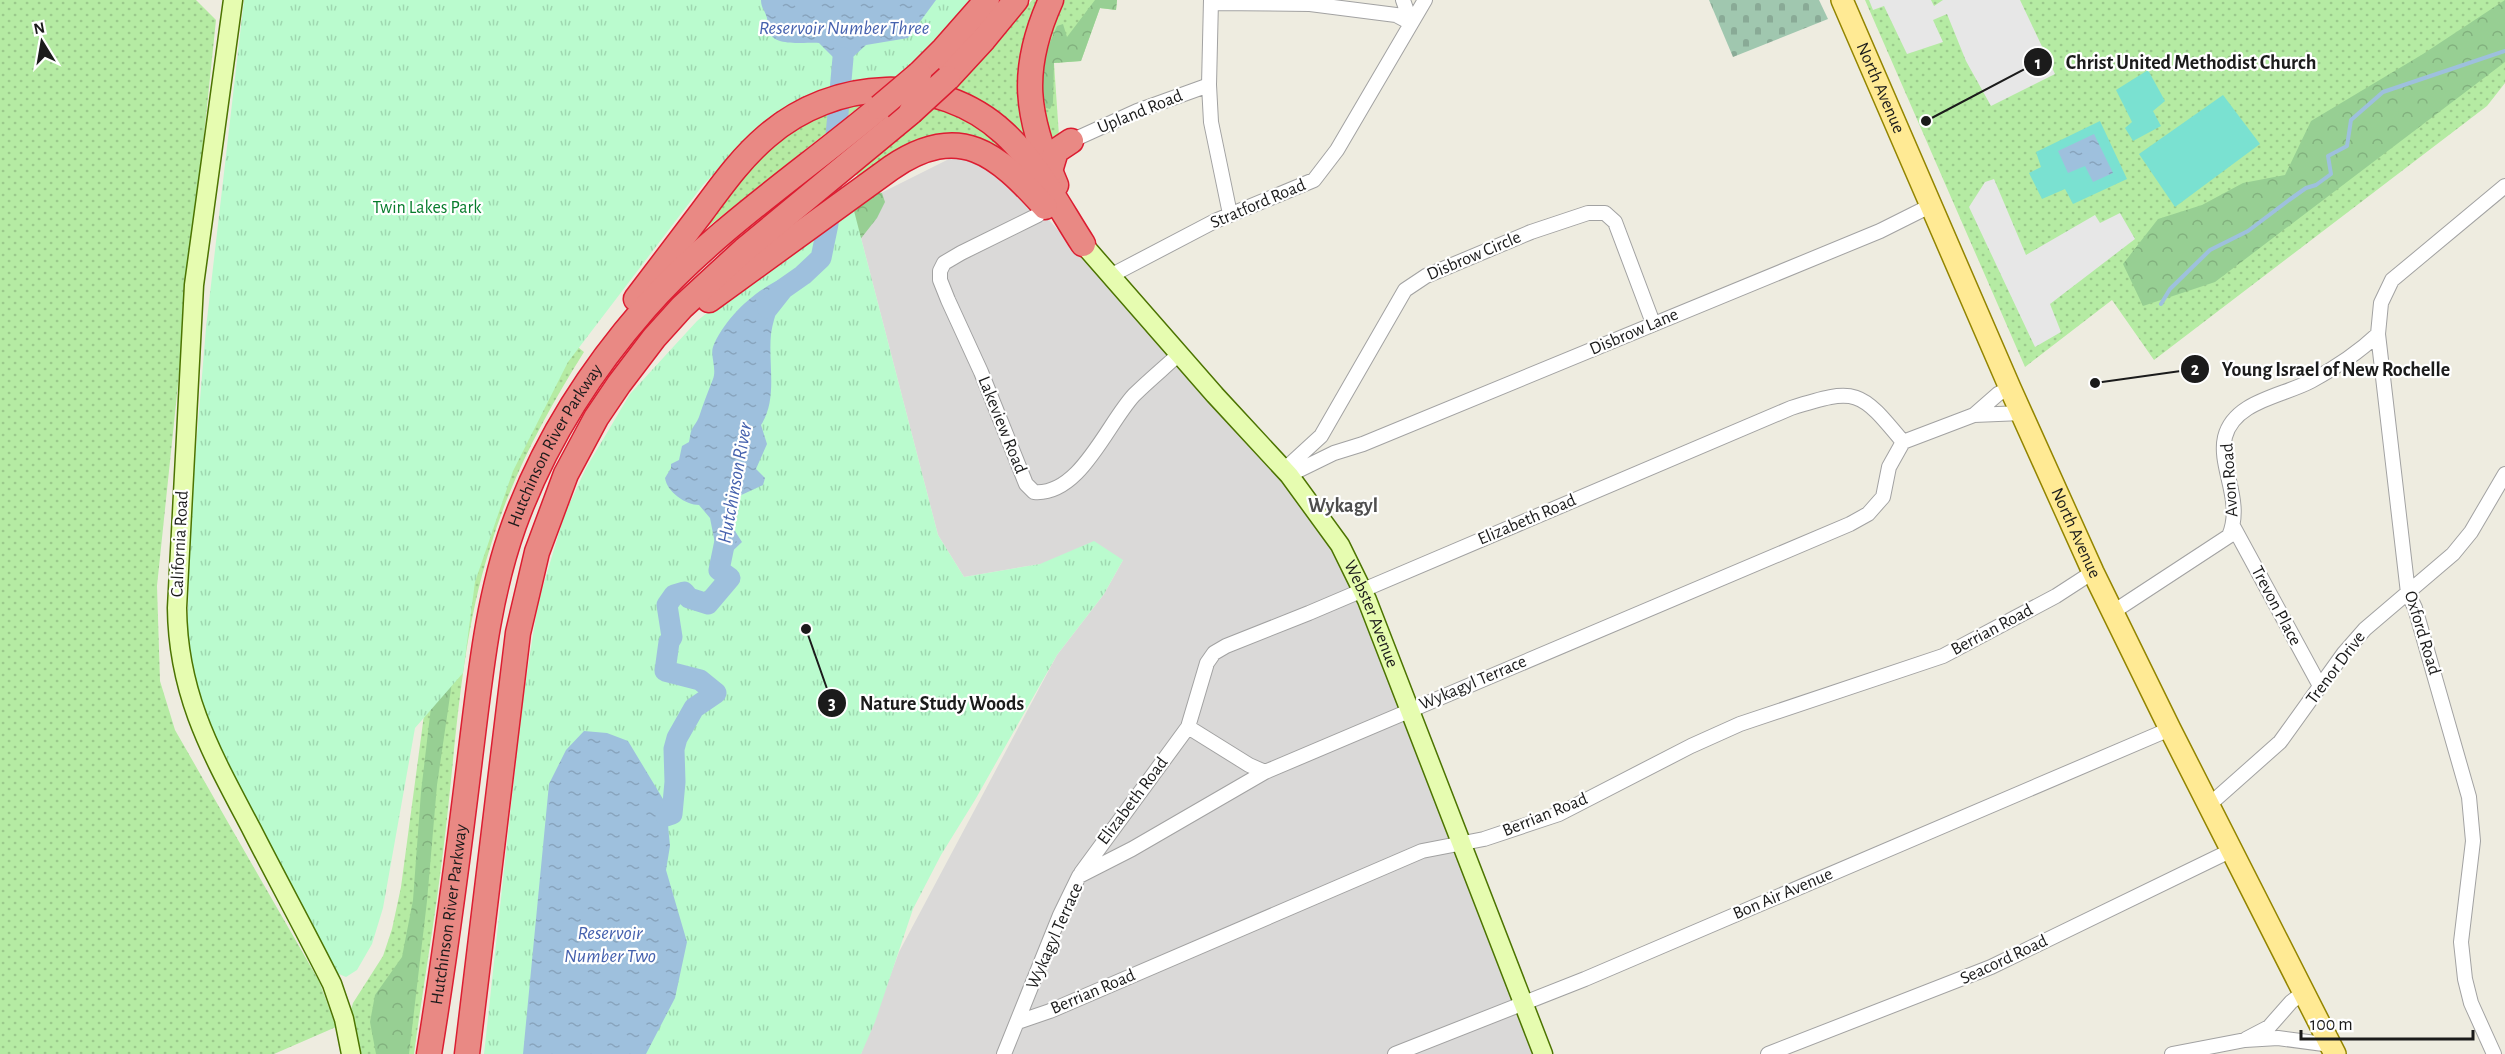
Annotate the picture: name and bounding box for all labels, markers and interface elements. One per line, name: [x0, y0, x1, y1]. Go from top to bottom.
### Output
north arrow: [12, 12, 72, 72]
water label: Reservoir Number Three: [759, 18, 930, 38]
text: N: [32, 19, 46, 37]
street label: North Avenue: [1853, 40, 1908, 136]
callout: Christ United Methodist Church: [2023, 43, 2328, 81]
text: Christ United Methodist Church: [2066, 53, 2316, 73]
text: 1: [2035, 55, 2041, 73]
street label: Upland Road: [1095, 87, 1185, 137]
street label: Stratford Road: [1208, 176, 1308, 232]
park label: Twin Lakes Park: [372, 199, 482, 217]
street label: Disbrow Circle: [1424, 228, 1524, 284]
street label: Disbrow Lane: [1587, 305, 1681, 359]
callout: Young Israel of New Rochelle: [2180, 350, 2462, 388]
text: Young Israel of New Rochelle: [2222, 360, 2450, 380]
street label: Hutchinson River Parkway: [505, 361, 606, 530]
text: 2: [2191, 361, 2200, 379]
street label: Lakeview Road: [974, 374, 1030, 476]
water label: Hutchinson River: [715, 421, 756, 545]
street label: Avon Road: [2218, 442, 2242, 518]
street label: North Avenue: [2047, 485, 2104, 581]
street label: California Road: [168, 490, 192, 598]
street label: Elizabeth Road: [1475, 491, 1579, 549]
district label: Wykagyl: [1308, 496, 1378, 516]
street label: Webster Avenue: [1340, 558, 1401, 670]
street label: Trevon Place: [2248, 563, 2304, 649]
street label: Oxford Road: [2401, 589, 2443, 677]
street label: Berrian Road: [1948, 601, 2036, 659]
street label: Trenor Drive: [2303, 628, 2369, 708]
street label: Wykagyl Terrace: [1417, 652, 1529, 714]
callout: Nature Study Woods: [817, 684, 1036, 722]
text: Nature Study Woods: [860, 694, 1025, 714]
text: 3: [828, 695, 836, 713]
street label: Elizabeth Road: [1094, 754, 1172, 848]
street label: Berrian Road: [1500, 790, 1590, 840]
street label: Hutchinson River Parkway: [428, 823, 471, 1006]
street label: Bon Air Avenue: [1731, 865, 1835, 923]
street label: Wykagyl Terrace: [1024, 880, 1086, 992]
water label: Reservoir Number Two: [564, 923, 656, 966]
street label: Seacord Road: [1958, 932, 2050, 988]
street label: Berrian Road: [1048, 966, 1138, 1018]
scale bar: [2301, 1003, 2474, 1041]
text: 100 m: [2310, 1016, 2353, 1034]

